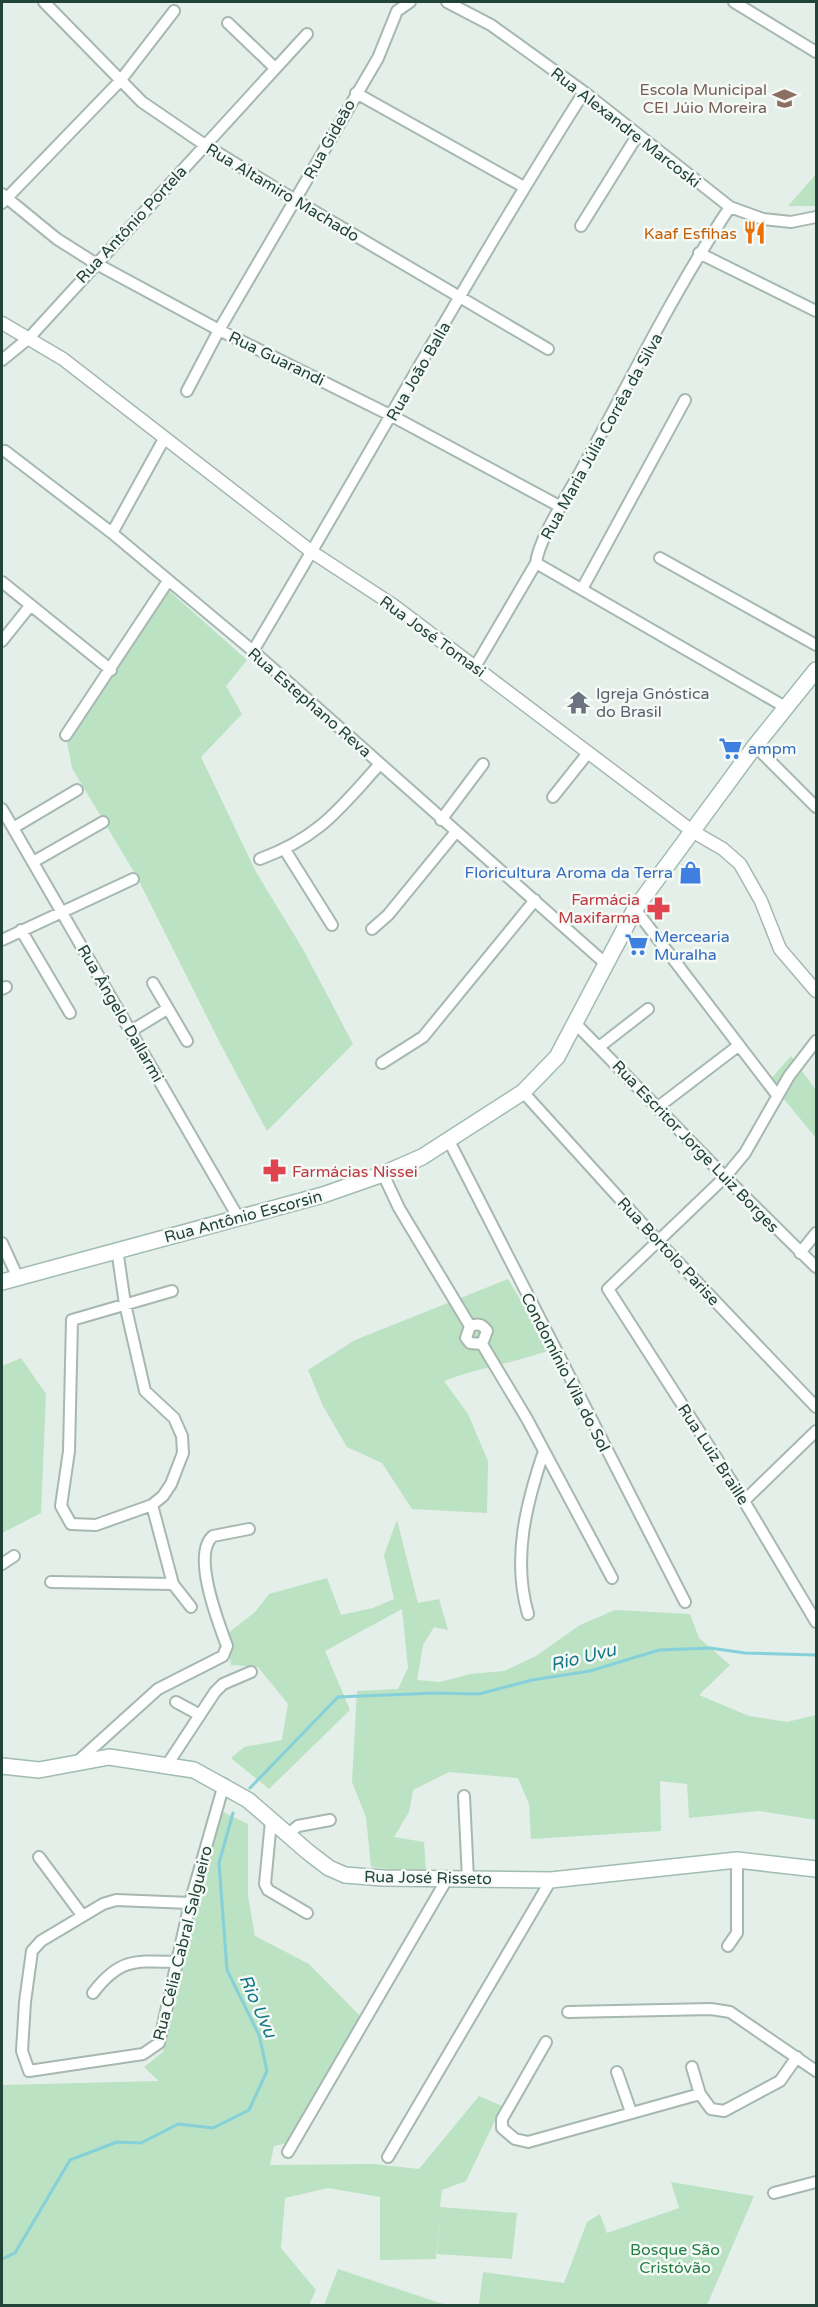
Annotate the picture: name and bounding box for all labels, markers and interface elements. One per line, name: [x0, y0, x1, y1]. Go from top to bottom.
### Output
street label: Rua Alexandre Marcoski: [547, 63, 704, 192]
place label: Escola Municipal CEI Júio Moreira: [640, 80, 767, 118]
school or university icon: Escola Municipal CEI Júio Moreira: [772, 85, 798, 111]
street label: Rua Gideão: [300, 96, 360, 183]
street label: Rua Altamiro Machado: [202, 139, 363, 247]
street label: Rua Antônio Portela: [72, 162, 191, 288]
restaurant icon: Kaaf Esfihas: [742, 220, 768, 246]
place label: Kaaf Esfihas: [644, 224, 737, 244]
street label: Rua João Balla: [382, 318, 455, 425]
street label: Rua Guarandi: [225, 327, 328, 391]
street label: Rua Maria Júlia Corrêa da Silva: [537, 330, 667, 543]
street label: Rua José Tomasi: [375, 592, 489, 682]
street label: Rua Estephano Reva: [243, 644, 375, 762]
place label: Igreja Gnóstica do Brasil: [596, 684, 709, 722]
temple icon: Igreja Gnóstica do Brasil: [565, 689, 591, 715]
supermarket icon: ampm: [717, 735, 743, 761]
place label: ampm: [748, 739, 796, 759]
shop icon: Floricultura Aroma da Terra: [678, 859, 704, 885]
place label: Floricultura Aroma da Terra: [465, 863, 673, 883]
place label: Farmácia Maxifarma: [558, 890, 640, 928]
pharmacy icon: Farmácia Maxifarma: [645, 895, 671, 921]
place label: Mercearia Muralha: [654, 927, 730, 965]
supermarket icon: Mercearia Muralha: [623, 932, 649, 958]
street label: Rua Ângelo Dallarmi: [73, 941, 168, 1086]
street label: Rua Escritor Jorge Luiz Borges: [608, 1056, 783, 1237]
pharmacy icon: Farmácias Nissei: [261, 1158, 287, 1184]
place label: Farmácias Nissei: [292, 1162, 418, 1182]
street label: Rua Antônio Escorsin: [162, 1186, 324, 1248]
street label: Rua Bortolo Parise: [613, 1193, 724, 1310]
street label: Condomínio Vila do Sol: [516, 1289, 614, 1455]
street label: Rua Luiz Braille: [673, 1400, 753, 1509]
water label: Rio Uvu: [548, 1638, 619, 1676]
street label: Rua Célia Cabral Salgueiro: [149, 1844, 217, 2043]
street label: Rua José Risseto: [364, 1867, 492, 1889]
water label: Rio Uvu: [234, 1971, 282, 2042]
park label: Bosque São Cristóvão: [630, 2240, 720, 2278]

